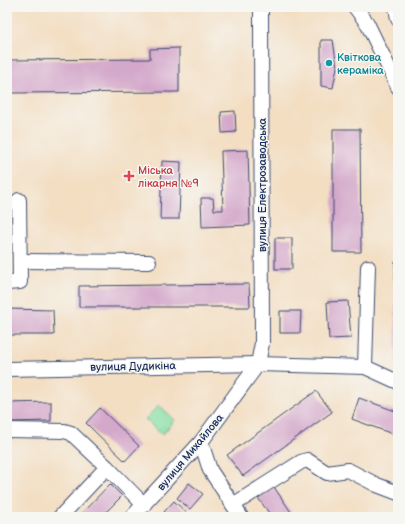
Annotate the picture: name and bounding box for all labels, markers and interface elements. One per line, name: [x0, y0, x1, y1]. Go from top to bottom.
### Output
place label: Квіткова кераміка: [337, 51, 384, 77]
marker: Квіткова кераміка: [324, 58, 334, 68]
street label: вулиця Електрозаводська: [256, 118, 269, 252]
place label: Міська лікарня №9: [138, 164, 199, 190]
marker: Міська лікарня №9: [123, 170, 135, 182]
street label: вулиця Дудикіна: [90, 359, 176, 374]
street label: вулиця Михайлова: [155, 411, 227, 493]

